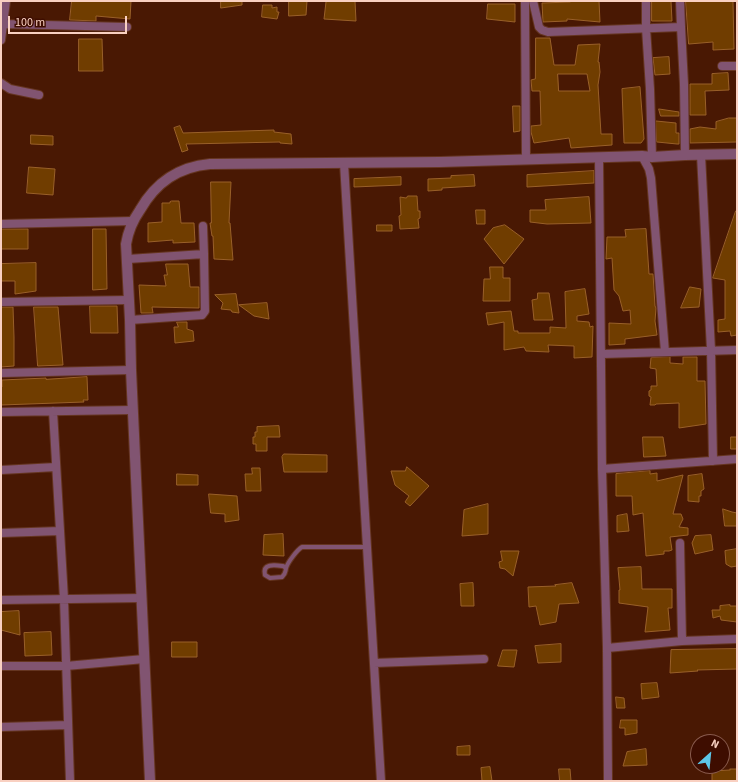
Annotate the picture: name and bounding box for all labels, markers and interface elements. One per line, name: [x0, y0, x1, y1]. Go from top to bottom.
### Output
scale bar: [10, 8, 129, 34]
text: 100 m: [15, 14, 45, 31]
north arrow: [690, 734, 730, 774]
text: N: [709, 735, 722, 752]

